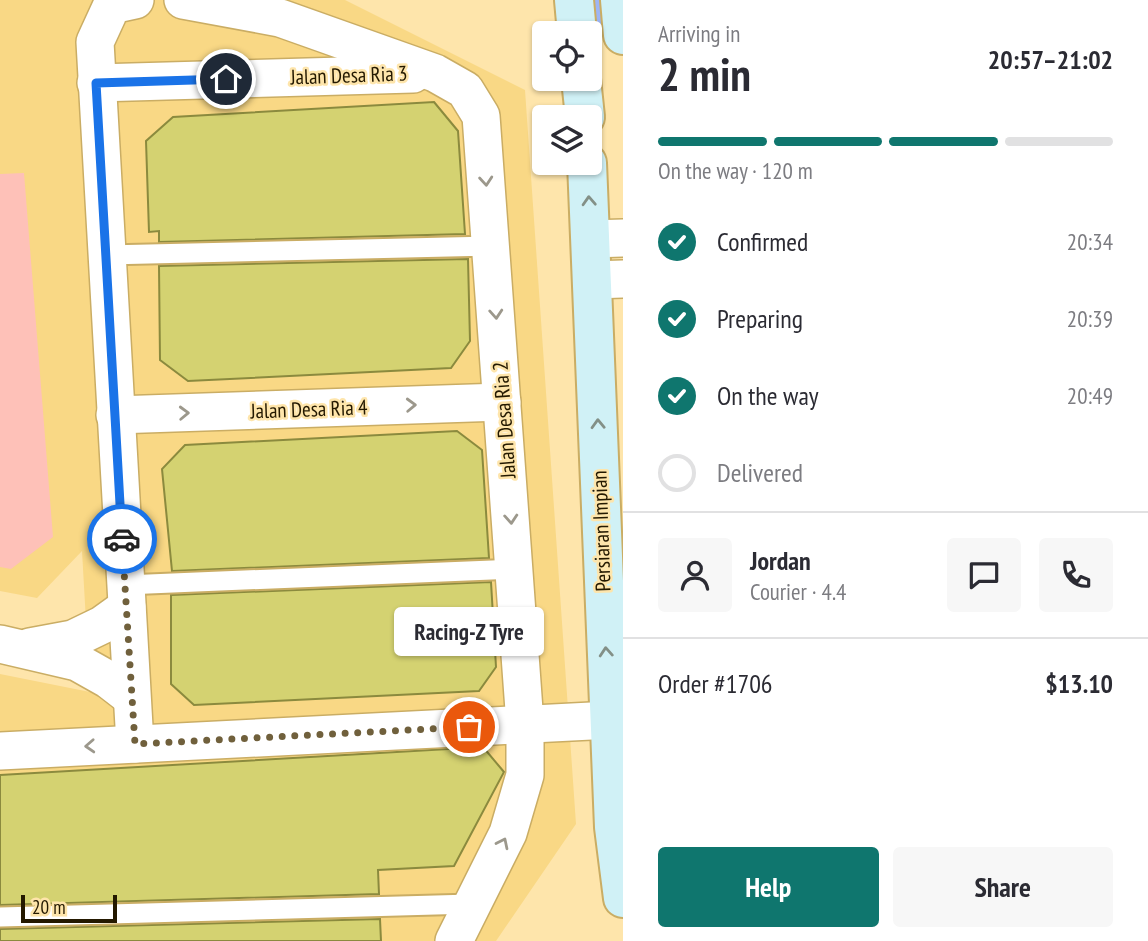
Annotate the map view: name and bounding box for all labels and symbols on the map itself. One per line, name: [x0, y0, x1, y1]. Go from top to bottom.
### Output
pin: [196, 49, 256, 109]
street label: Jalan Desa Ria 3: [289, 59, 408, 91]
one-way arrow: [478, 175, 493, 186]
one-way arrow: [582, 195, 597, 206]
one-way arrow: [488, 309, 503, 320]
street label: Jalan Desa Ria 2: [486, 361, 522, 480]
street label: Jalan Desa Ria 4: [249, 393, 368, 425]
one-way arrow: [406, 398, 417, 413]
one-way arrow: [179, 405, 189, 421]
one-way arrow: [590, 419, 605, 430]
street label: Persiaran Impian: [585, 470, 617, 592]
courier: [87, 504, 157, 574]
one-way arrow: [503, 514, 518, 525]
callout: Racing-Z Tyre: [394, 608, 544, 657]
one-way arrow: [599, 646, 614, 657]
pin: [439, 697, 499, 757]
one-way arrow: [84, 739, 95, 754]
one-way arrow: [494, 838, 508, 850]
scale bar: [21, 892, 117, 924]

